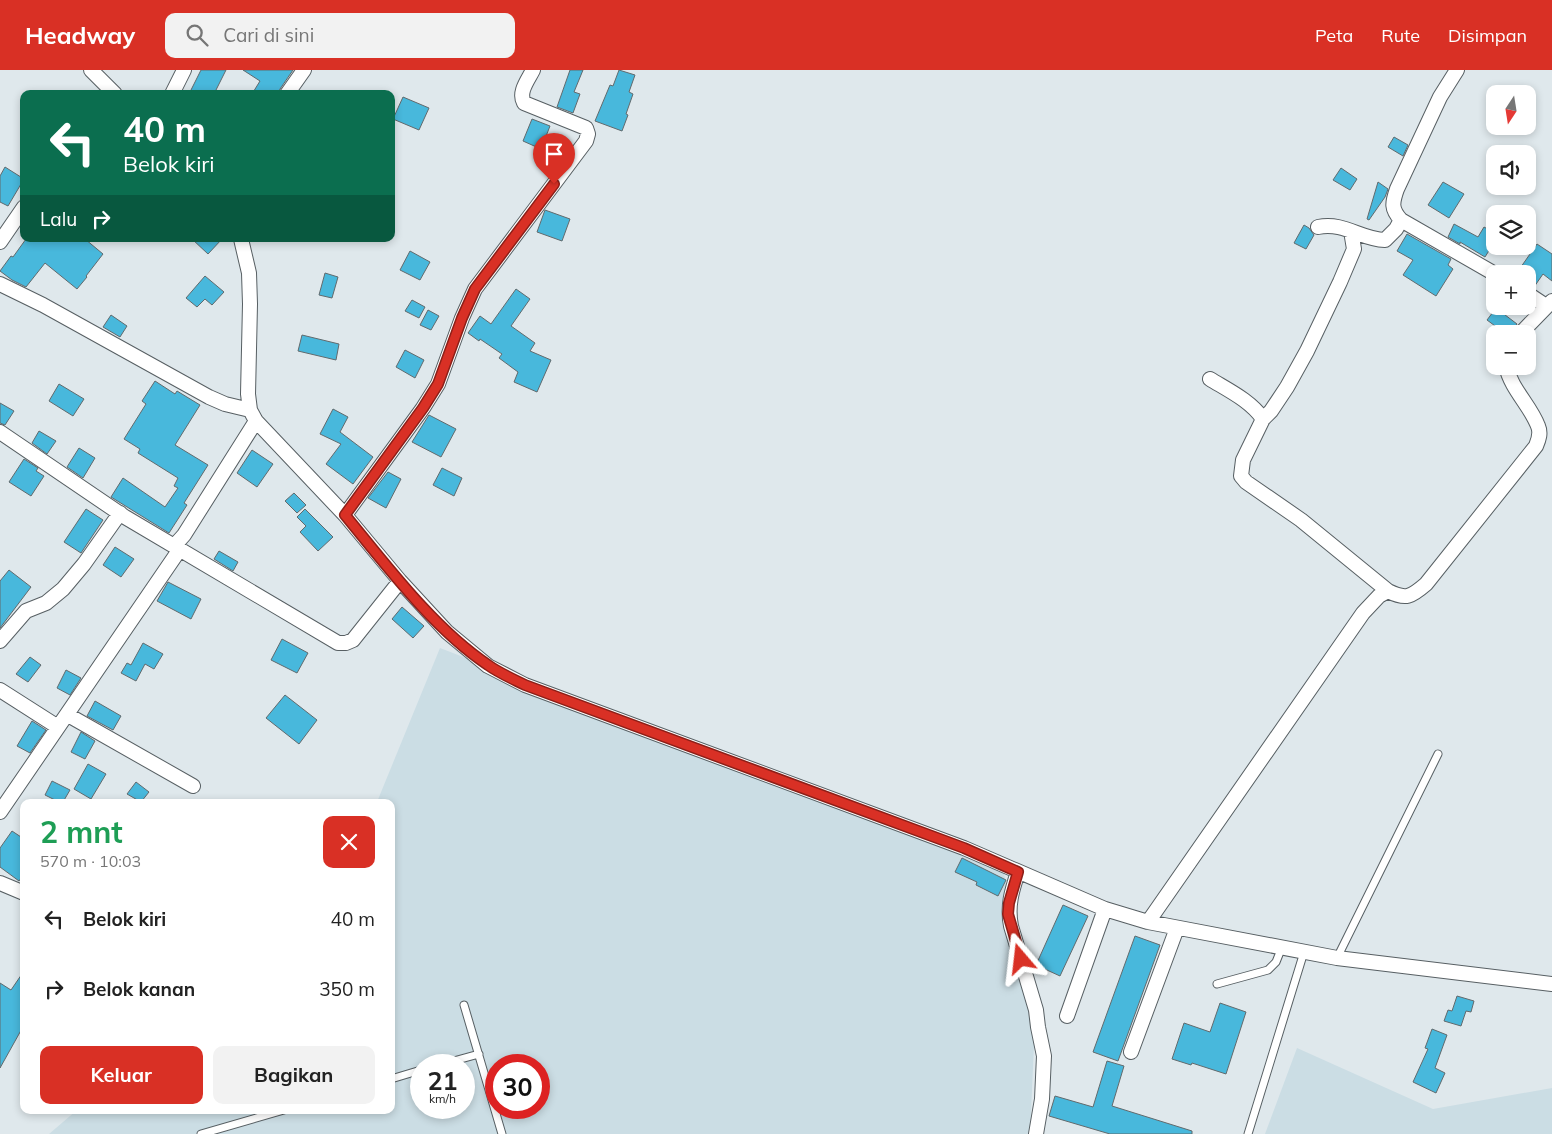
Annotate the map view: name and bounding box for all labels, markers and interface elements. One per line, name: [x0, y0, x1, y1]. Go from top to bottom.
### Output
search box: [165, 13, 515, 58]
text: Headway: [25, 20, 135, 50]
icon: search: [183, 21, 211, 49]
text: Cari di sini: [223, 23, 314, 47]
text: Peta: [1315, 24, 1353, 47]
text: Rute: [1381, 24, 1420, 47]
text: Disimpan: [1448, 24, 1527, 47]
north arrow: [1486, 85, 1536, 135]
map controls: [1486, 85, 1536, 375]
text: 40 m: [123, 107, 206, 151]
icon: left: [40, 110, 105, 175]
pin: [533, 133, 575, 184]
icon: arrive: [540, 140, 568, 168]
button: sound: [1486, 145, 1536, 195]
text: Belok kiri: [123, 150, 215, 178]
icon: right: [87, 205, 115, 233]
button: layers: [1486, 205, 1536, 255]
text: Lalu: [40, 207, 77, 231]
button: +: [1486, 265, 1536, 315]
button: −: [1486, 325, 1536, 375]
text: 2 mnt: [40, 813, 123, 851]
button: close: [323, 816, 375, 868]
text: 570 m · 10:03: [40, 851, 141, 871]
icon: left: [40, 905, 68, 933]
text: Belok kiri: [83, 907, 166, 931]
text: 40 m: [331, 907, 375, 931]
position arrow: [994, 932, 1046, 984]
icon: right: [40, 975, 68, 1003]
text: Belok kanan: [83, 977, 195, 1001]
text: 350 m: [319, 977, 375, 1001]
button: Keluar: [40, 1046, 203, 1104]
button: Bagikan: [213, 1046, 375, 1104]
speed limit sign: 30: [485, 1054, 550, 1119]
text: 21: [427, 1065, 458, 1096]
text: km/h: [429, 1091, 456, 1106]

